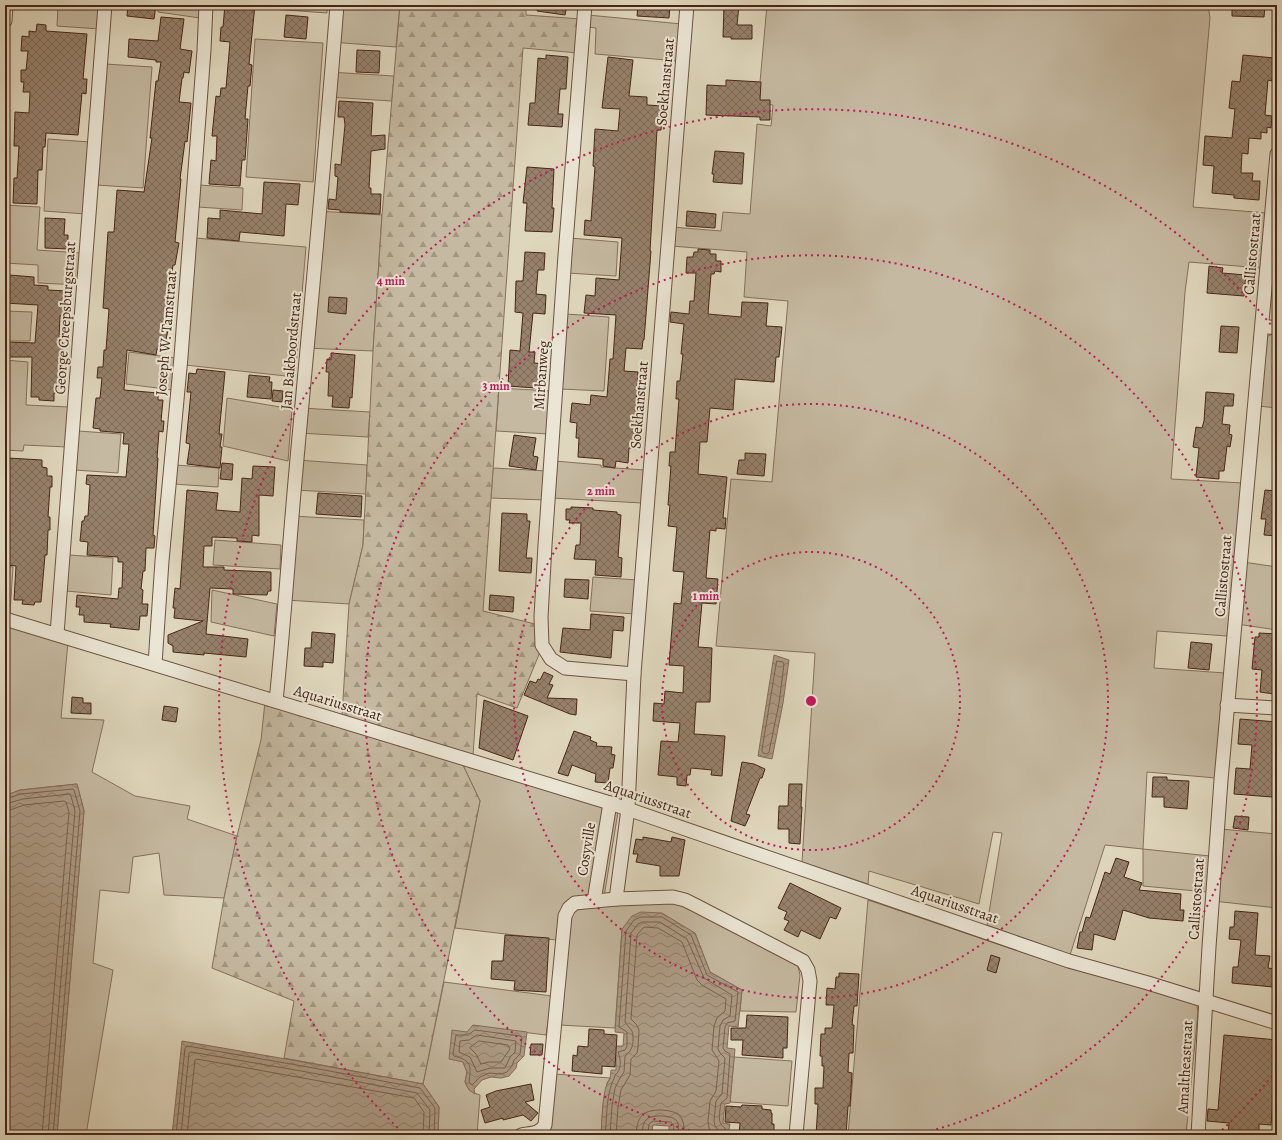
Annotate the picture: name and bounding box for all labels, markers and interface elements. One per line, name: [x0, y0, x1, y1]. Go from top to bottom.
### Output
street label: Soekhanstraat: [651, 37, 679, 127]
street label: Callistostraat: [1238, 212, 1266, 296]
street label: George Creepsburgstraat: [50, 241, 80, 395]
street label: Joseph W. Tamstraat: [151, 270, 181, 396]
text: 4 min: [377, 273, 405, 289]
street label: Jan Bakboordstraat: [276, 291, 306, 411]
street label: Mirbanweg: [529, 339, 553, 410]
street label: Soekhanstraat: [625, 360, 653, 450]
text: 3 min: [482, 378, 510, 394]
text: 2 min: [587, 483, 615, 499]
street label: Callistostraat: [1209, 534, 1237, 618]
text: 1 min: [693, 588, 720, 604]
street label: Aquariusstraat: [291, 680, 384, 726]
centre of rings: [804, 694, 818, 708]
street label: Aquariusstraat: [601, 774, 694, 823]
street label: Cosyville: [572, 820, 600, 877]
street label: Callistostraat: [1183, 857, 1209, 941]
street label: Aquariusstraat: [908, 879, 1001, 928]
street label: Amaltheastraat: [1173, 1020, 1197, 1115]

